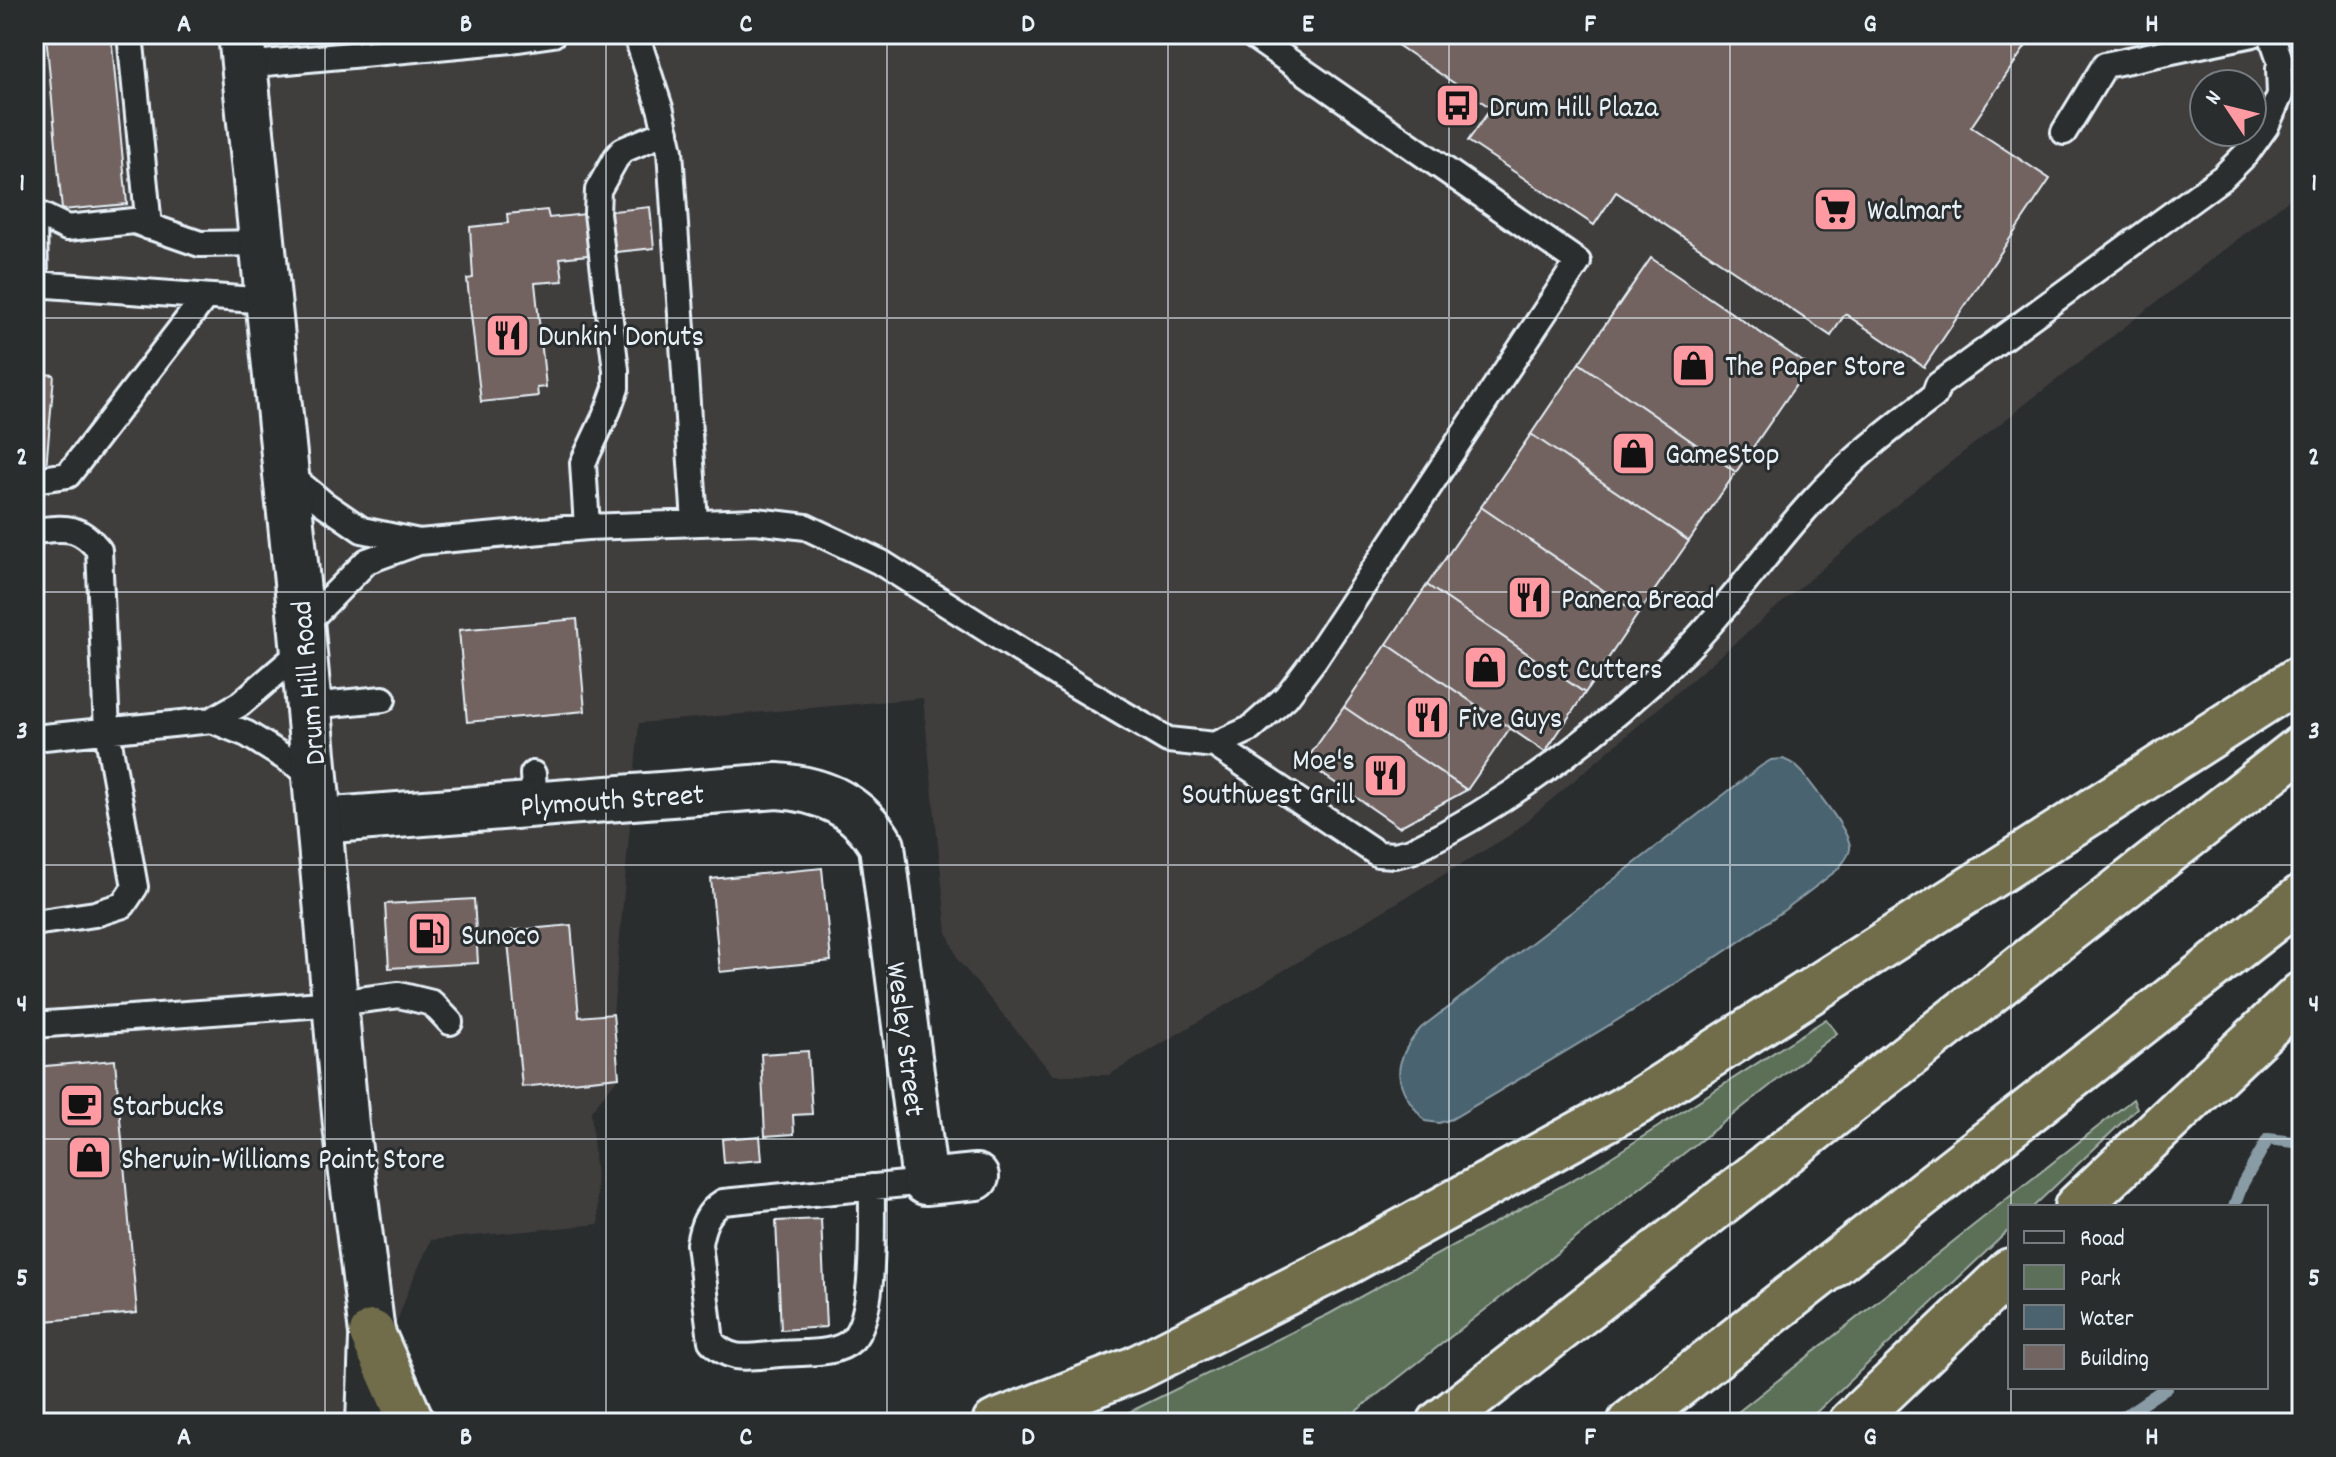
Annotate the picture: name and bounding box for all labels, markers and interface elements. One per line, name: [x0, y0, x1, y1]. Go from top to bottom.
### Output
text: A: [177, 7, 191, 44]
text: B: [460, 7, 472, 44]
text: C: [740, 7, 753, 44]
text: D: [1021, 7, 1035, 44]
text: E: [1302, 7, 1314, 44]
text: F: [1584, 7, 1596, 44]
text: G: [1863, 7, 1877, 44]
text: H: [2145, 7, 2159, 44]
north arrow: [2188, 68, 2268, 148]
bus stop icon: Drum Hill Plaza: [1434, 82, 1482, 130]
text: N: [2199, 85, 2230, 112]
place label: Drum Hill Plaza: [1489, 89, 1659, 132]
text: 1: [19, 166, 25, 203]
text: 1: [2311, 166, 2317, 203]
supermarket icon: Walmart: [1812, 185, 1860, 233]
place label: Walmart: [1867, 192, 1962, 235]
restaurant icon: Dunkin' Donuts: [483, 311, 531, 359]
place label: Dunkin' Donuts: [538, 318, 704, 361]
shop icon: The Paper Store: [1670, 341, 1718, 389]
place label: The Paper Store: [1725, 348, 1906, 391]
shop icon: GameStop: [1610, 429, 1658, 477]
place label: GameStop: [1665, 436, 1780, 479]
text: 2: [16, 440, 28, 477]
text: 2: [2308, 440, 2320, 477]
restaurant icon: Panera Bread: [1506, 574, 1554, 622]
place label: Panera Bread: [1561, 581, 1715, 624]
street label: Drum Hill Road: [283, 598, 340, 767]
shop icon: Cost Cutters: [1462, 644, 1510, 692]
place label: Cost Cutters: [1517, 651, 1663, 694]
restaurant icon: Five Guys: [1403, 693, 1451, 741]
place label: Five Guys: [1458, 700, 1562, 743]
text: 3: [16, 714, 28, 751]
text: 3: [2308, 714, 2320, 751]
place label: Moe's Southwest Grill: [1182, 742, 1355, 819]
restaurant icon: Moe's Southwest Grill: [1362, 752, 1410, 800]
street label: Plymouth Street: [519, 776, 706, 831]
fuel station icon: Sunoco: [406, 910, 454, 958]
place label: Sunoco: [461, 917, 540, 960]
street label: Wesley Street: [872, 960, 933, 1119]
text: 4: [17, 987, 27, 1024]
text: 4: [2309, 987, 2319, 1024]
cafe icon: Starbucks: [57, 1081, 105, 1129]
place label: Starbucks: [112, 1088, 224, 1131]
shop icon: Sherwin-Williams Paint Store: [66, 1134, 114, 1182]
place label: Sherwin-Williams Paint Store: [121, 1141, 445, 1184]
legend: [2008, 1205, 2268, 1389]
text: Road: [2080, 1223, 2125, 1257]
text: 5: [16, 1261, 28, 1298]
text: 5: [2308, 1261, 2320, 1298]
text: Park: [2080, 1263, 2121, 1297]
text: Water: [2080, 1303, 2133, 1337]
text: Building: [2080, 1343, 2149, 1377]
text: A: [177, 1420, 191, 1457]
text: B: [460, 1420, 472, 1457]
text: C: [740, 1420, 753, 1457]
text: D: [1021, 1420, 1035, 1457]
text: E: [1302, 1420, 1314, 1457]
text: F: [1584, 1420, 1596, 1457]
text: G: [1863, 1420, 1877, 1457]
text: H: [2145, 1420, 2159, 1457]

